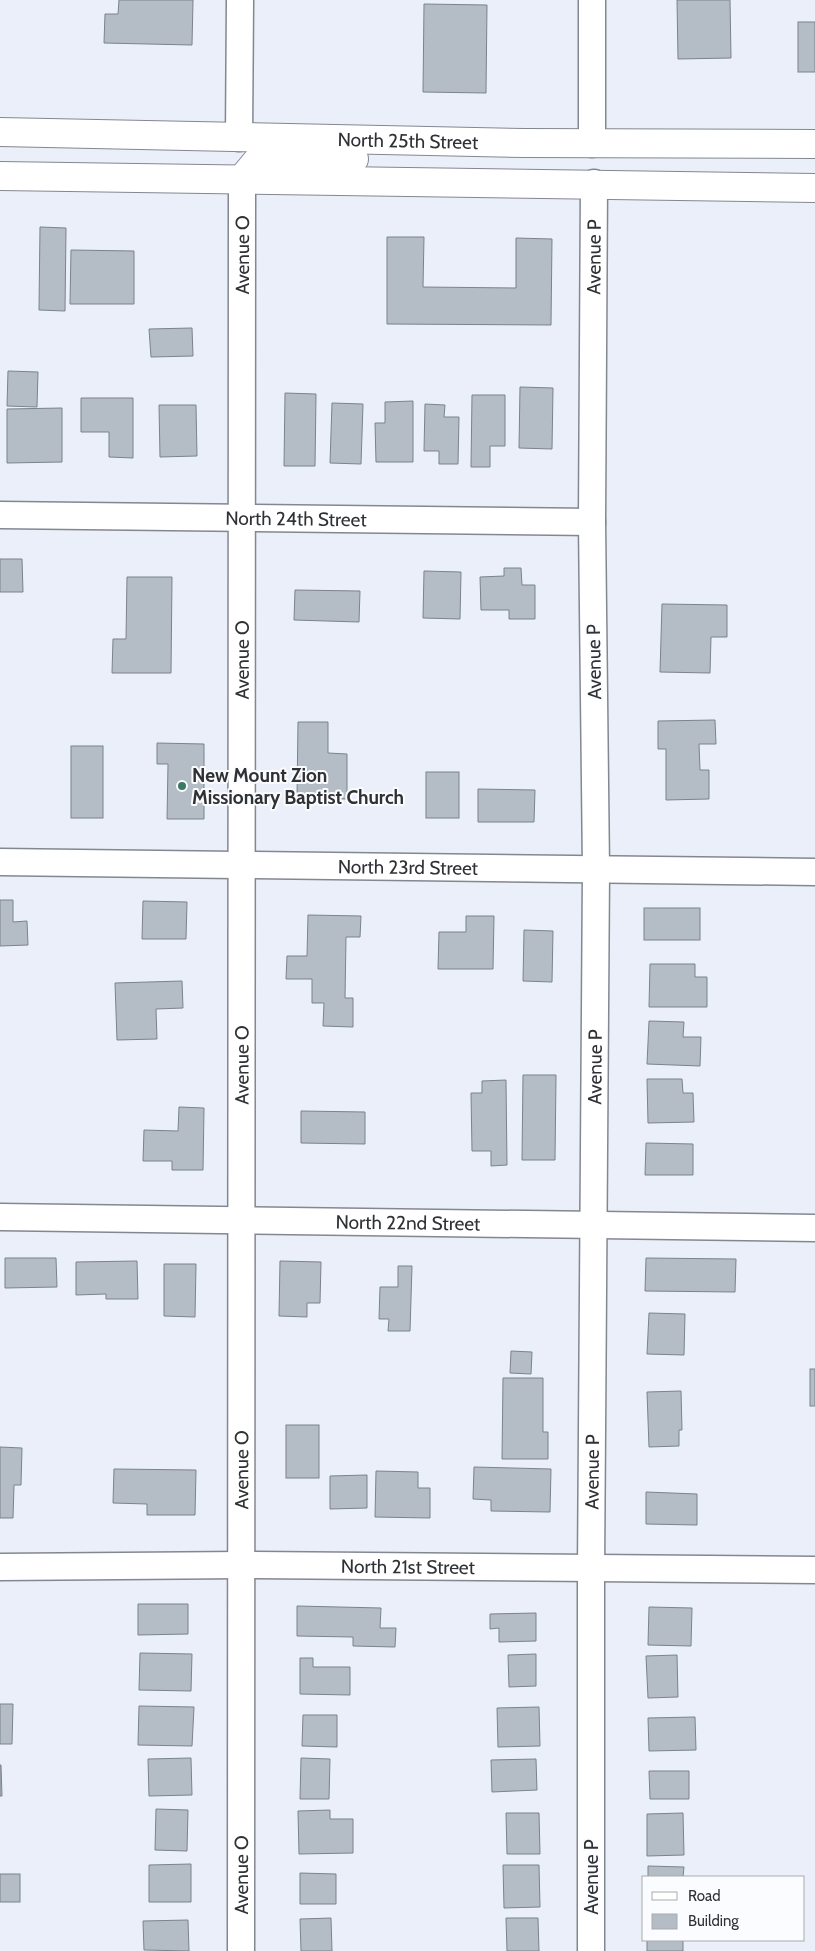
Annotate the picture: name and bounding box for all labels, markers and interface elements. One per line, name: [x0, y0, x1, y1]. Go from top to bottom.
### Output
street label: North 25th Street: [337, 128, 479, 154]
street label: Avenue O: [230, 215, 253, 295]
street label: Avenue P: [582, 219, 605, 295]
street label: North 24th Street: [225, 506, 367, 531]
street label: Avenue O: [230, 620, 253, 700]
street label: Avenue P: [582, 624, 606, 700]
place label: New Mount Zion Missionary Baptist Church: [192, 764, 404, 809]
marker: New Mount Zion Missionary Baptist Church: [176, 780, 188, 792]
street label: North 23rd Street: [338, 855, 479, 879]
street label: Avenue O: [230, 1025, 253, 1105]
street label: Avenue P: [583, 1029, 606, 1105]
street label: North 22nd Street: [335, 1210, 481, 1235]
street label: Avenue O: [230, 1430, 253, 1510]
street label: Avenue P: [580, 1434, 603, 1510]
street label: North 21st Street: [341, 1554, 476, 1579]
street label: Avenue O: [230, 1835, 253, 1915]
street label: Avenue P: [580, 1839, 603, 1915]
legend: [642, 1876, 805, 1941]
text: Road: [688, 1887, 721, 1905]
text: Building: [688, 1912, 739, 1930]

